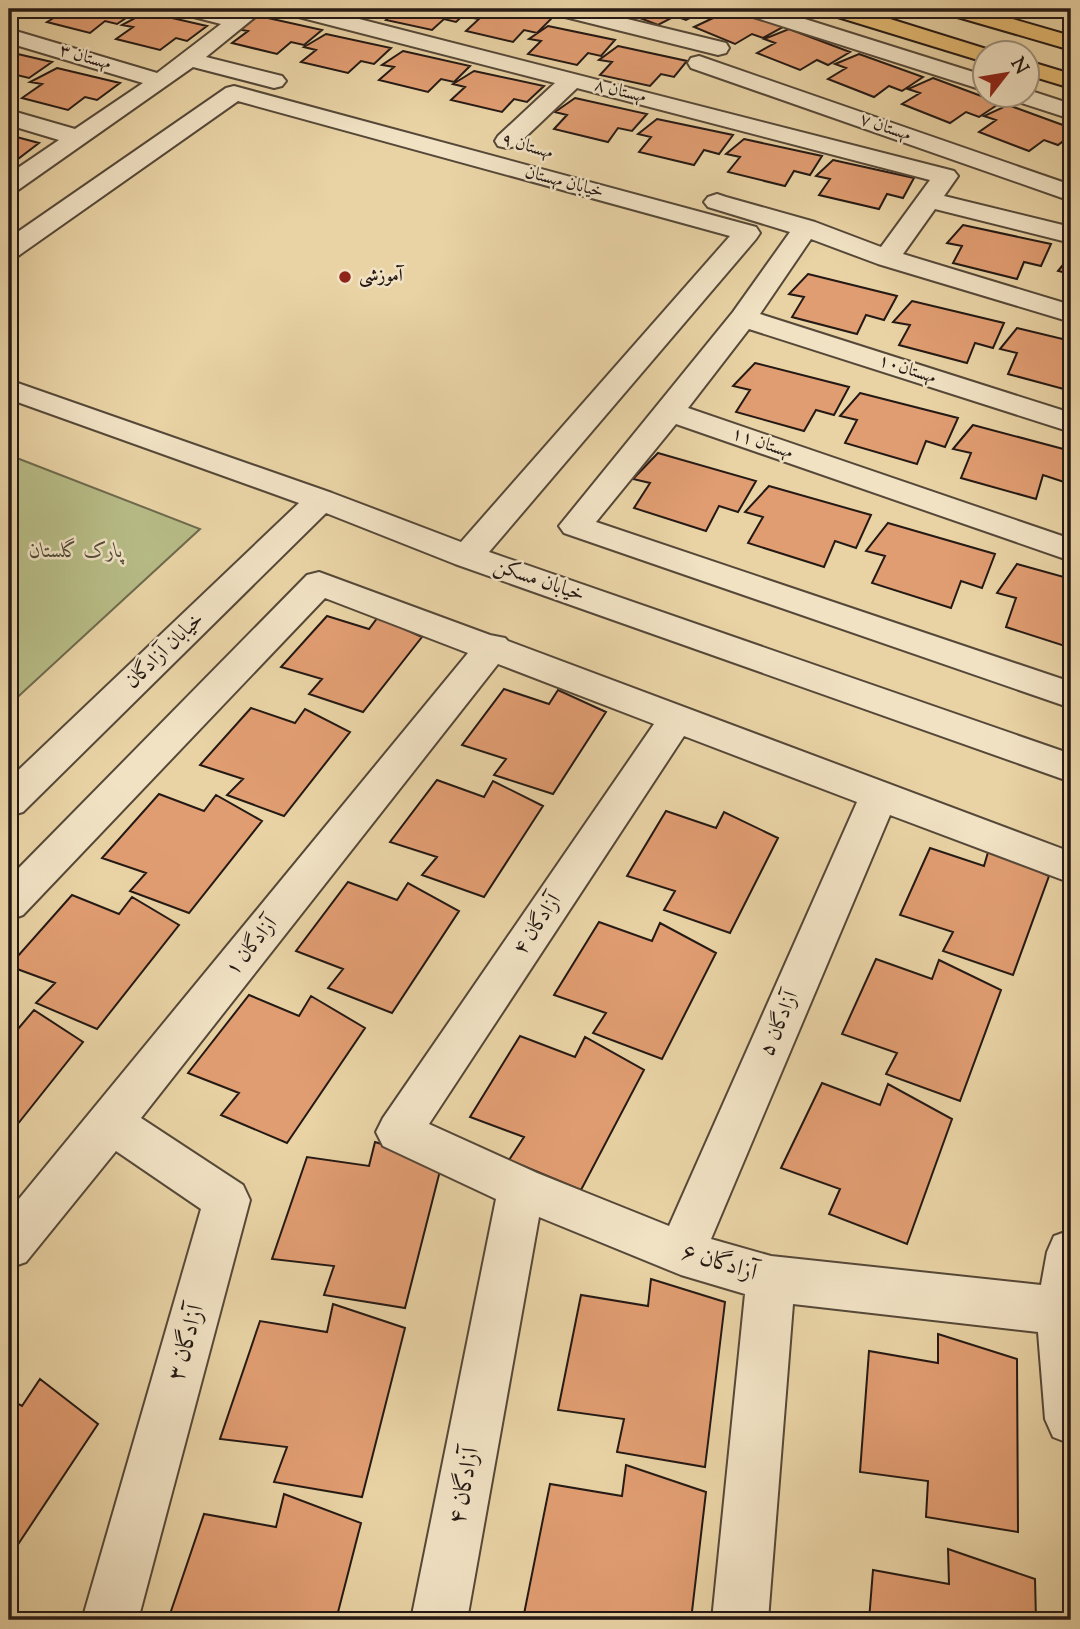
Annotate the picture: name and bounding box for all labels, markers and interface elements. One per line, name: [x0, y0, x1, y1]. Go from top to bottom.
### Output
street label: مهستان ۳: [56, 38, 114, 78]
north arrow: [972, 38, 1042, 108]
text: N: [1003, 53, 1034, 80]
street label: مهستان ۸: [591, 73, 649, 111]
street label: مهستان ۷: [856, 107, 914, 149]
street label: مهستان ۹: [498, 127, 556, 167]
street label: خیابان مهستان: [522, 160, 606, 206]
place label: آموزشی: [359, 264, 405, 290]
marker: آموزشی: [337, 269, 353, 285]
street label: مهستان۱۰: [875, 348, 939, 392]
street label: مهستان ۱۱: [728, 421, 796, 467]
park label: پارک گلستان: [29, 537, 125, 567]
street label: خیابان مسکن: [490, 551, 588, 611]
street label: خیابان آزادگان: [119, 605, 211, 697]
street label: آزادگان ۴: [507, 886, 571, 962]
street label: آزادگان ۱: [219, 909, 287, 983]
street label: آزادگان ۵: [753, 985, 808, 1061]
street label: آزادگان ۶: [677, 1235, 764, 1291]
street label: آزادگان ۳: [160, 1298, 215, 1385]
street label: آزادگان ۴: [441, 1442, 490, 1527]

